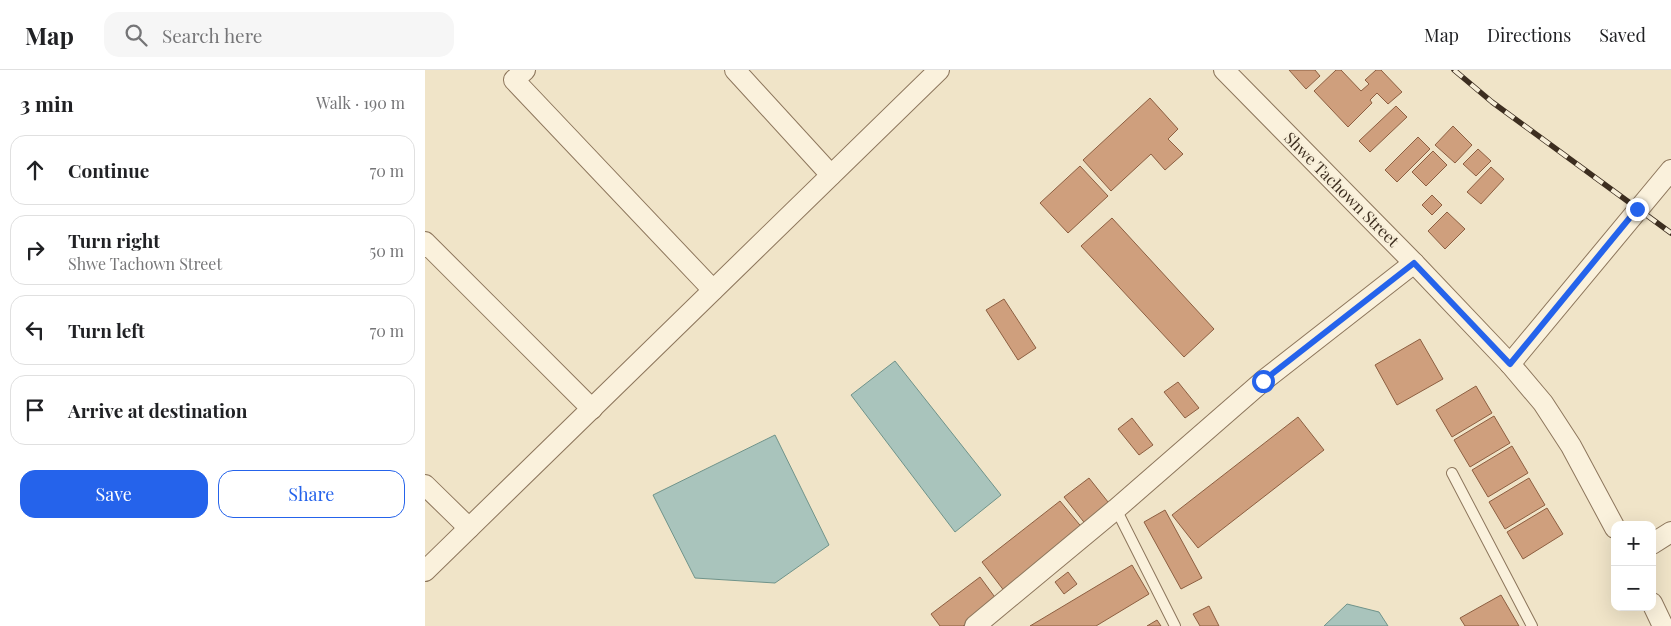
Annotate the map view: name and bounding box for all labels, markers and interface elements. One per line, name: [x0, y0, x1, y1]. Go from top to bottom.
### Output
search box: [104, 12, 454, 57]
text: Map: [25, 19, 74, 51]
icon: search: [122, 21, 150, 49]
text: Search here: [162, 22, 262, 48]
text: Map: [1424, 23, 1459, 47]
text: Directions: [1487, 23, 1571, 47]
text: Saved: [1599, 23, 1646, 47]
text: 3 min: [20, 89, 74, 117]
text: Walk · 190 m: [316, 92, 405, 113]
street label: Shwe Tachown Street: [1280, 127, 1404, 251]
icon: ahead: [21, 156, 49, 184]
text: Continue: [68, 157, 149, 183]
text: 70 m: [370, 160, 404, 181]
route end: [1626, 198, 1649, 221]
text: Turn right: [68, 227, 160, 253]
icon: right: [21, 236, 49, 264]
text: 50 m: [370, 240, 404, 261]
text: Shwe Tachown Street: [68, 253, 222, 274]
icon: left: [21, 316, 49, 344]
text: Turn left: [68, 317, 145, 343]
text: 70 m: [370, 320, 404, 341]
route start: [1252, 370, 1275, 393]
icon: arrive: [21, 396, 49, 424]
text: Arrive at destination: [68, 397, 248, 423]
button: Save: [20, 470, 208, 518]
button: Share: [218, 470, 405, 518]
map controls: [1611, 521, 1656, 611]
button: +: [1611, 521, 1656, 566]
button: −: [1611, 566, 1656, 611]

